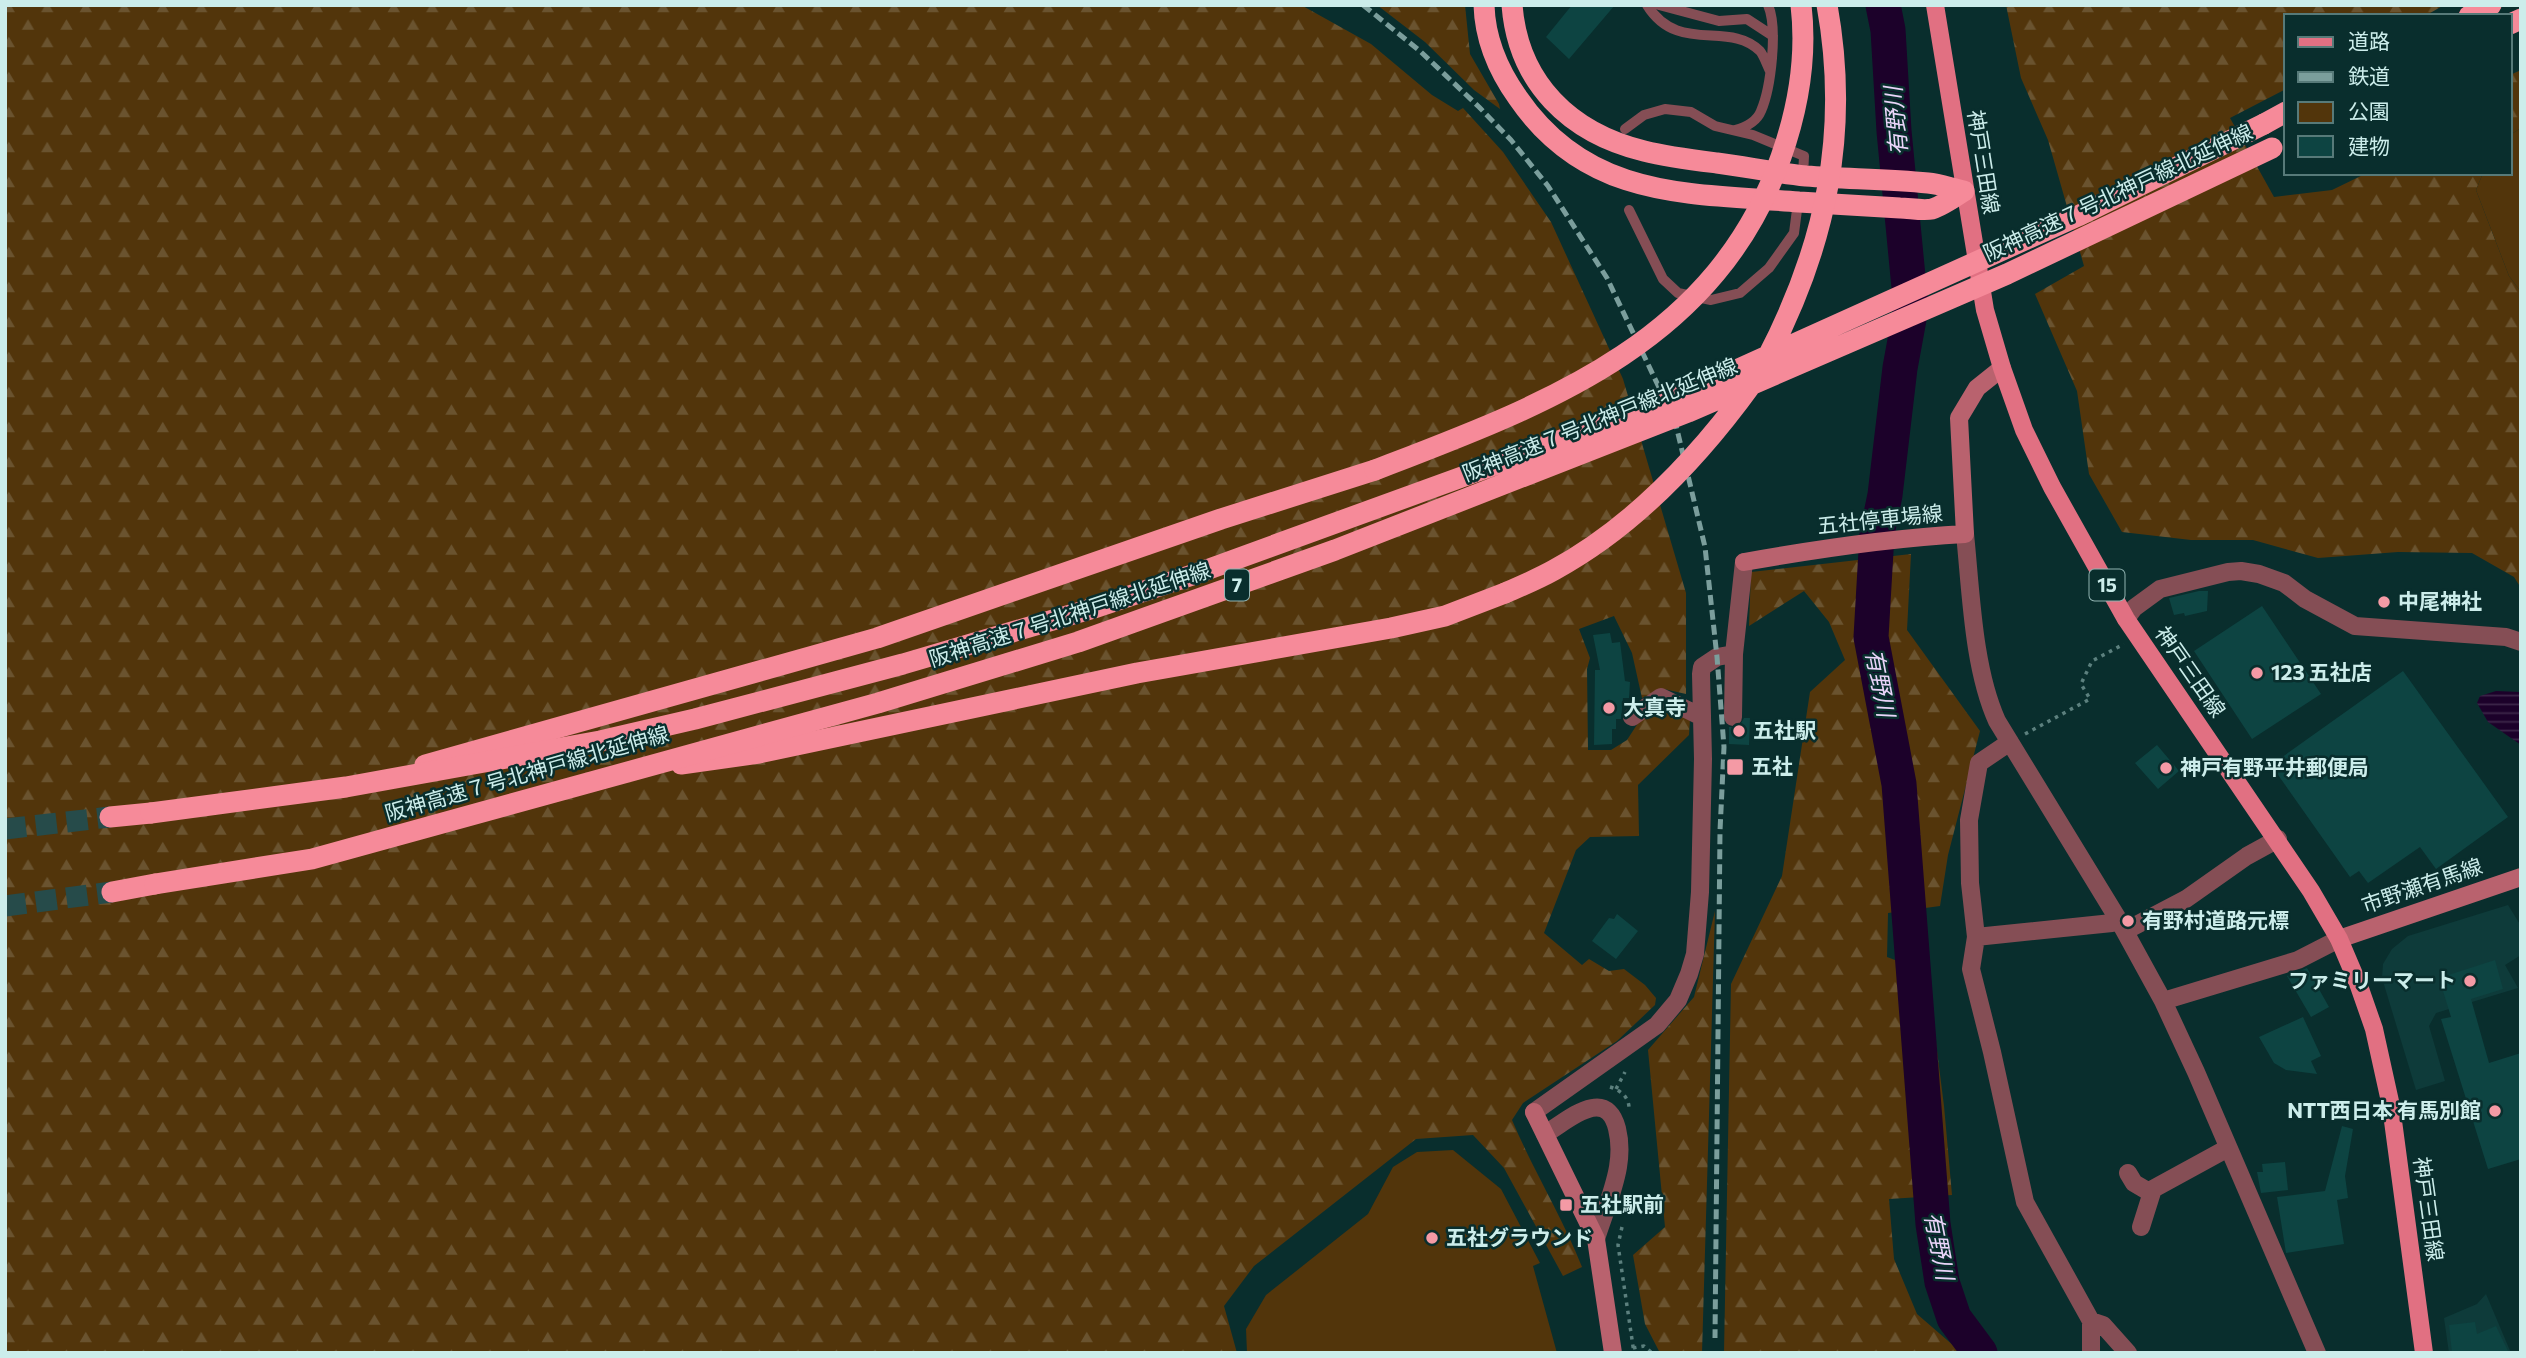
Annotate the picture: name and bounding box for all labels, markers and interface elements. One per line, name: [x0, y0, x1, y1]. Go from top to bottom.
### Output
legend: [2284, 14, 2512, 175]
text: 道路: [2348, 28, 2390, 53]
text: 鉄道: [2348, 63, 2390, 88]
water label: 有野川: [1878, 83, 1912, 157]
text: 公園: [2348, 98, 2390, 123]
street label: 神戸三田線: [1964, 108, 2005, 216]
street label: 阪神高速７号北神戸線北延伸線: [1979, 118, 2256, 265]
text: 建物: [2348, 133, 2390, 158]
street label: 阪神高速７号北神戸線北延伸線: [1458, 352, 1740, 485]
street label: 五社停車場線: [1816, 499, 1944, 538]
street label: 阪神高速７号北神戸線北延伸線: [926, 556, 1213, 671]
road number: 7: [1225, 570, 1249, 600]
road number: 15: [2090, 570, 2124, 600]
place label: 中尾神社: [2398, 588, 2482, 613]
marker: 中尾神社: [2376, 594, 2392, 610]
street label: 神戸三田線: [2151, 621, 2232, 721]
water label: 有野川: [1861, 646, 1902, 722]
place label: 123 五社店: [2271, 659, 2372, 684]
marker: 123 五社店: [2249, 665, 2265, 681]
place label: 大真寺: [1623, 694, 1686, 719]
marker: 大真寺: [1601, 700, 1617, 716]
place label: 五社駅: [1753, 717, 1816, 742]
street label: 阪神高速７号北神戸線北延伸線: [382, 720, 671, 825]
marker: 五社駅: [1731, 723, 1747, 739]
place label: 五社: [1751, 753, 1793, 778]
place label: 神戸有野平井郵便局: [2180, 754, 2369, 779]
marker: 五社: [1725, 757, 1745, 777]
marker: 神戸有野平井郵便局: [2158, 760, 2174, 776]
street label: 市野瀬有馬線: [2358, 852, 2485, 917]
place label: 有野村道路元標: [2142, 907, 2289, 932]
marker: 有野村道路元標: [2120, 913, 2136, 929]
place label: ファミリーマート: [2288, 967, 2456, 992]
marker: ファミリーマート: [2462, 973, 2478, 989]
place label: NTT西日本 有馬別館: [2287, 1097, 2481, 1122]
marker: NTT西日本 有馬別館: [2487, 1103, 2503, 1119]
street label: 神戸三田線: [2410, 1155, 2449, 1263]
place label: 五社駅前: [1580, 1191, 1664, 1216]
marker: 五社駅前: [1558, 1197, 1574, 1213]
water label: 有野川: [1920, 1209, 1961, 1285]
place label: 五社グラウンド: [1446, 1224, 1593, 1249]
marker: 五社グラウンド: [1424, 1230, 1440, 1246]

